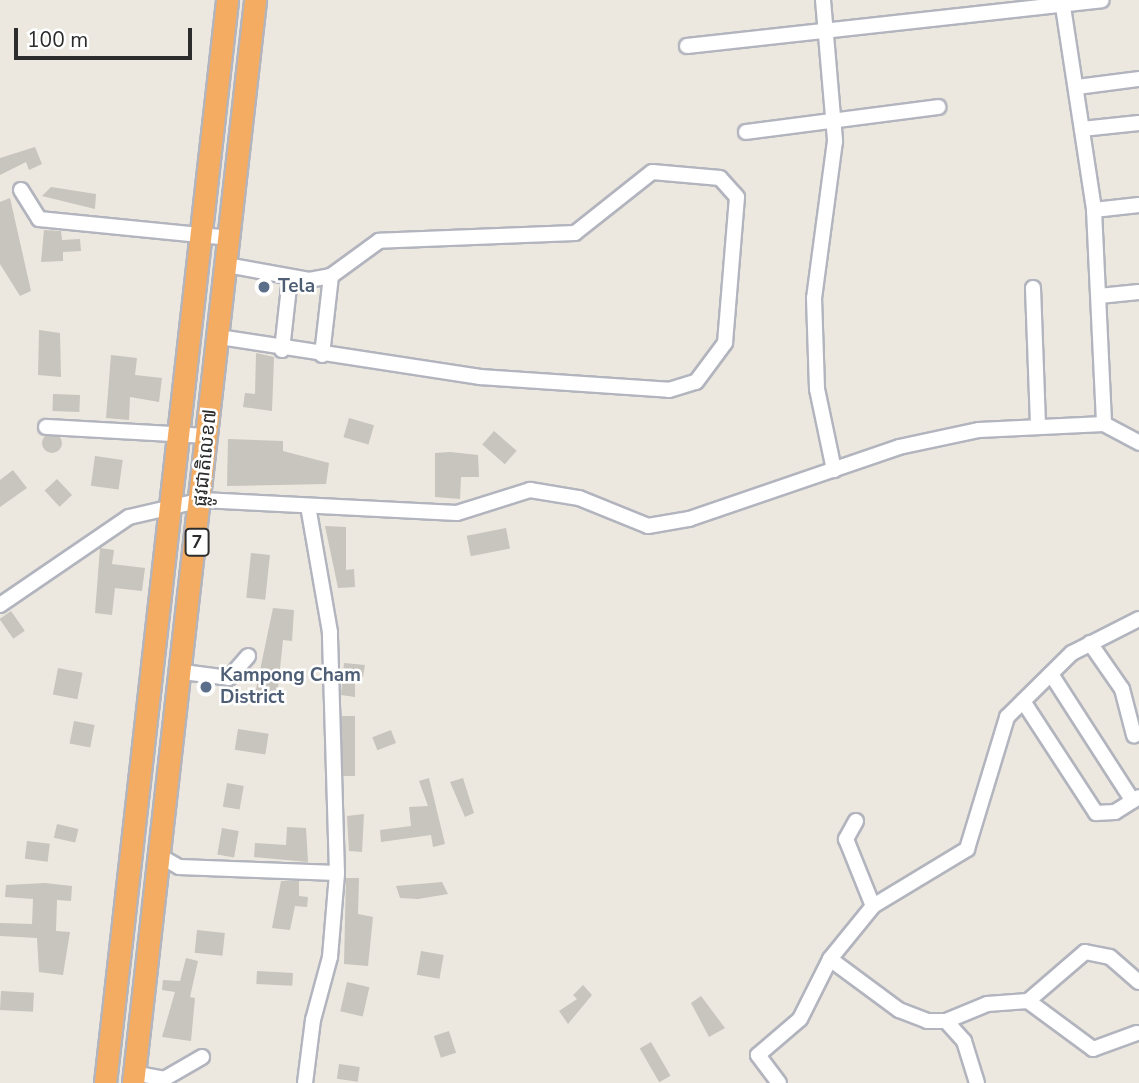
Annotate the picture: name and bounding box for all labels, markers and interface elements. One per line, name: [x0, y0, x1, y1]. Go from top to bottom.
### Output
scale bar: [18, 14, 196, 58]
text: 100 m: [27, 26, 88, 54]
place label: Tela: [278, 276, 315, 298]
marker: Tela: [256, 279, 272, 295]
street label: ផ្លូវជាតិលេខ៧: [190, 408, 222, 508]
road number: 7: [183, 528, 211, 556]
place label: Kampong Cham District: [220, 665, 361, 709]
marker: Kampong Cham District: [198, 679, 214, 695]

